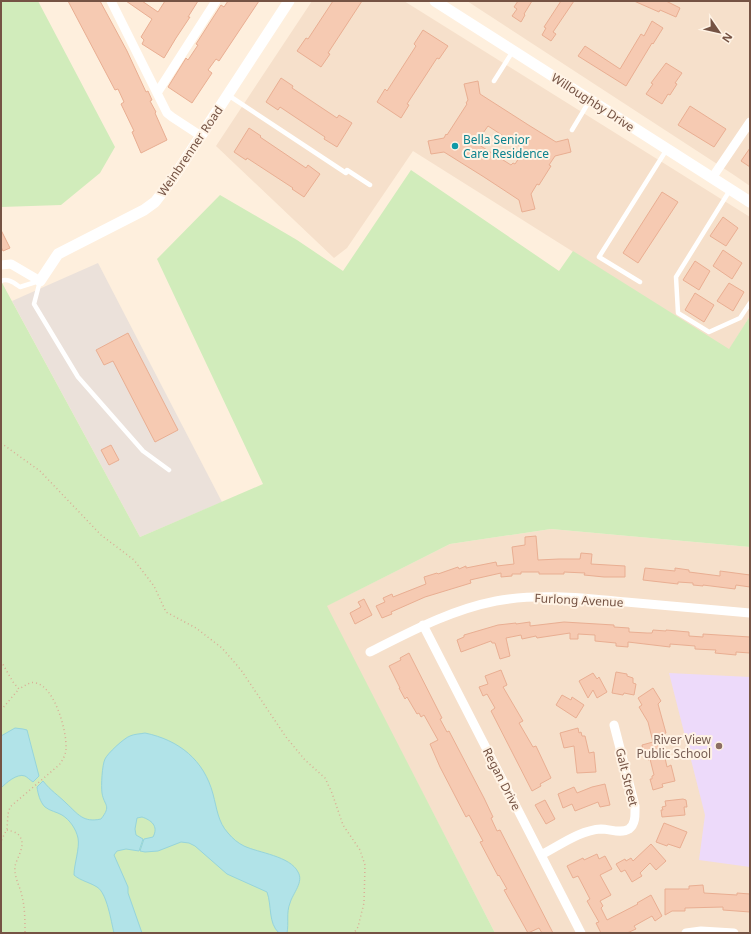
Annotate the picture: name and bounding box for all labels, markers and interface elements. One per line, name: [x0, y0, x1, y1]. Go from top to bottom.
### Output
north arrow: [699, 12, 739, 52]
text: N: [719, 30, 736, 46]
street label: Willoughby Drive: [548, 69, 638, 135]
street label: Weinbrenner Road: [153, 102, 227, 200]
place label: Bella Senior Care Residence: [463, 131, 549, 162]
marker: Bella Senior Care Residence: [450, 141, 460, 151]
street label: Furlong Avenue: [534, 589, 624, 611]
place label: River View Public School: [636, 731, 712, 762]
marker: River View Public School: [714, 741, 724, 751]
street label: Regan Drive: [479, 745, 525, 814]
street label: Galt Street: [612, 746, 643, 809]

